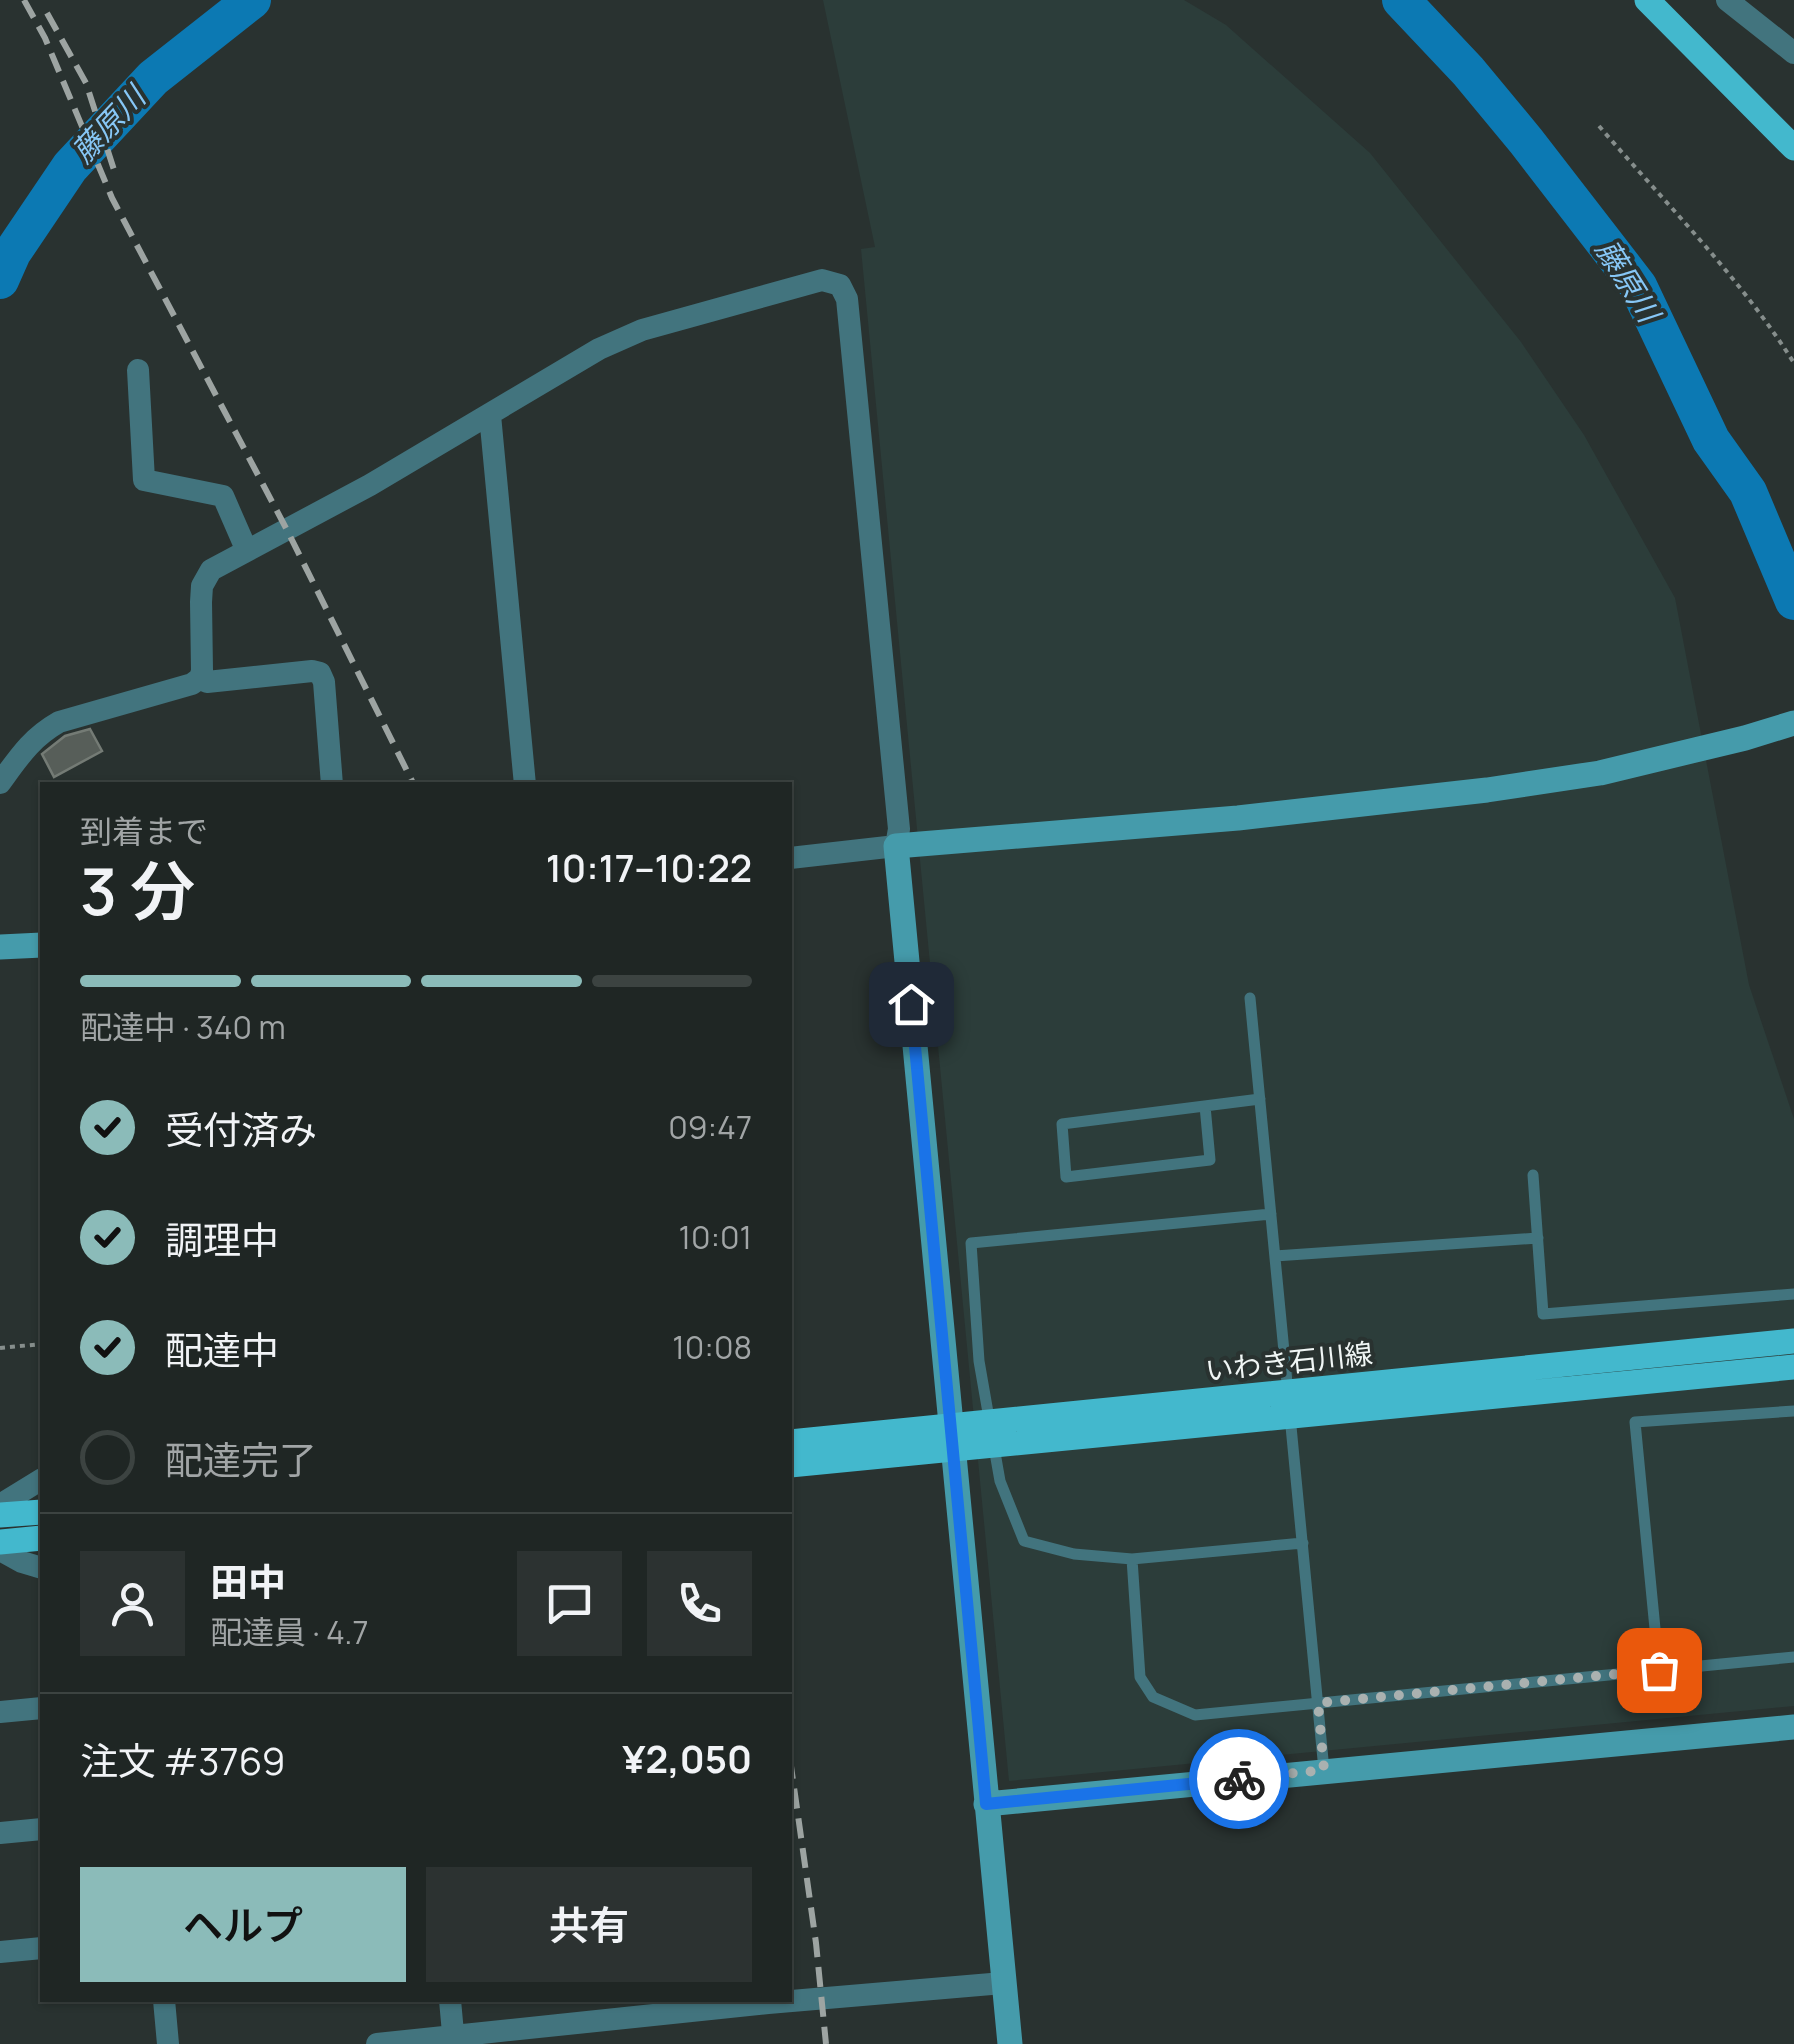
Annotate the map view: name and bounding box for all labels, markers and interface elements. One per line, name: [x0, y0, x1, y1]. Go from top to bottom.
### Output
water label: 藤原川: [62, 75, 156, 171]
water label: 藤原川: [1587, 231, 1671, 332]
text: 到着まで: [80, 809, 208, 853]
text: 10:17–10:22: [546, 841, 752, 893]
text: 3 分: [80, 846, 195, 935]
pin: [869, 962, 954, 1047]
icon: home: [884, 977, 939, 1032]
text: 配達中 · 340 m: [80, 1005, 286, 1049]
icon: check: [80, 1100, 135, 1155]
text: 受付済み: [165, 1103, 317, 1155]
text: 09:47: [668, 1105, 752, 1149]
icon: check: [80, 1210, 135, 1265]
text: 調理中: [165, 1213, 279, 1265]
text: 10:01: [678, 1215, 752, 1259]
icon: check: [80, 1320, 135, 1375]
text: 配達中: [165, 1323, 279, 1375]
text: 10:08: [672, 1325, 752, 1369]
street label: いわき石川線: [1203, 1333, 1374, 1389]
text: 配達完了: [165, 1433, 317, 1485]
button: person: [80, 1551, 185, 1656]
button: chat: [517, 1551, 622, 1656]
button: phone: [647, 1551, 752, 1656]
text: 田中: [210, 1555, 286, 1607]
text: 配達員 · 4.7: [210, 1610, 368, 1654]
pin: [1617, 1628, 1702, 1713]
icon: bag: [1632, 1643, 1687, 1698]
courier: [1189, 1729, 1289, 1829]
text: ¥2,050: [622, 1732, 752, 1784]
text: 注文 #3769: [80, 1734, 285, 1786]
icon: bike: [1212, 1752, 1267, 1807]
button: ヘルプ: [80, 1867, 406, 1982]
button: 共有: [426, 1867, 752, 1982]

